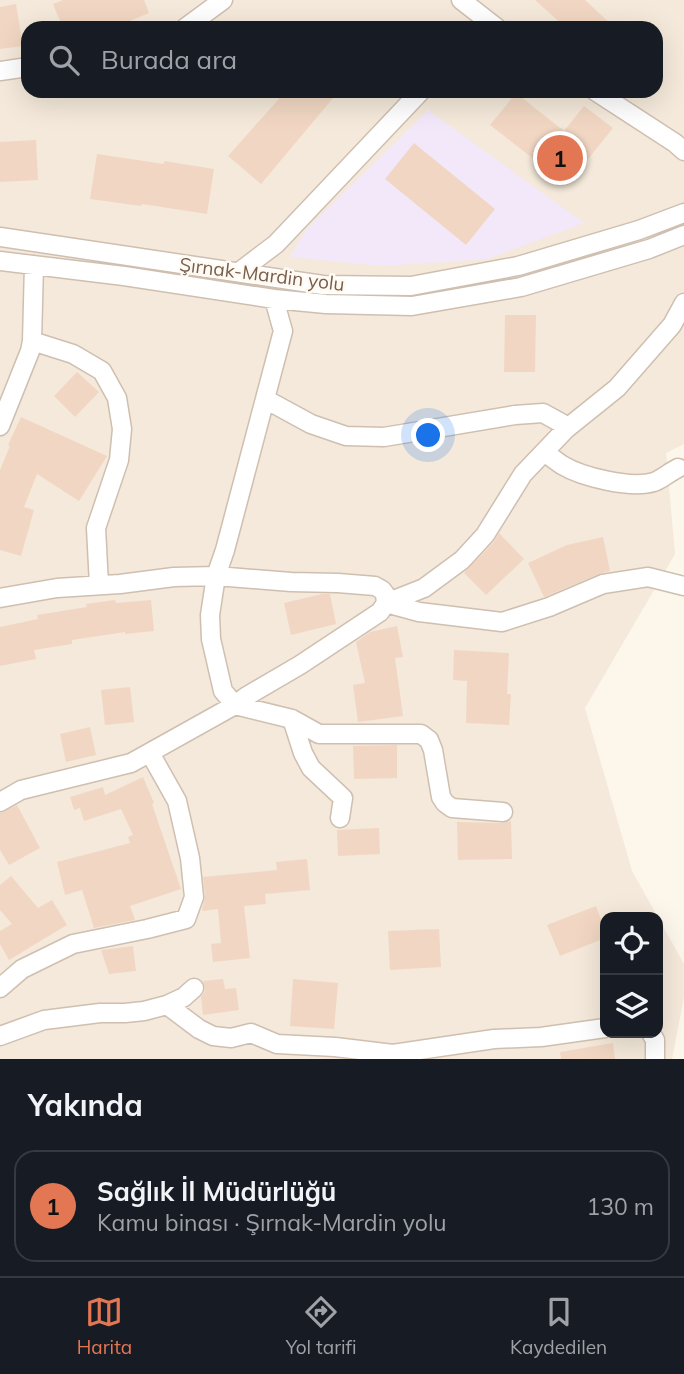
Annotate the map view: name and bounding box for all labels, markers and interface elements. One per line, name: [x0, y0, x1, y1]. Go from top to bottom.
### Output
search box: [21, 21, 663, 98]
icon: search: [45, 41, 83, 79]
text: Burada ara: [101, 43, 237, 76]
pin: 1: [537, 132, 583, 184]
street label: Şırnak-Mardin yolu: [178, 252, 346, 296]
your location: [411, 418, 445, 452]
map controls: [600, 912, 663, 1038]
button: locate: [600, 912, 663, 975]
button: layers: [600, 975, 663, 1038]
text: Yakında: [28, 1086, 143, 1124]
text: Sağlık İl Müdürlüğü: [97, 1175, 336, 1208]
text: 1: [46, 1192, 60, 1221]
text: 130 m: [586, 1192, 654, 1221]
text: Kamu binası · Şırnak-Mardin yolu: [97, 1208, 447, 1237]
tab: Harita: [77, 1293, 132, 1359]
tab: Yol tarifi: [286, 1293, 357, 1359]
tab: Kaydedilen: [510, 1293, 607, 1359]

